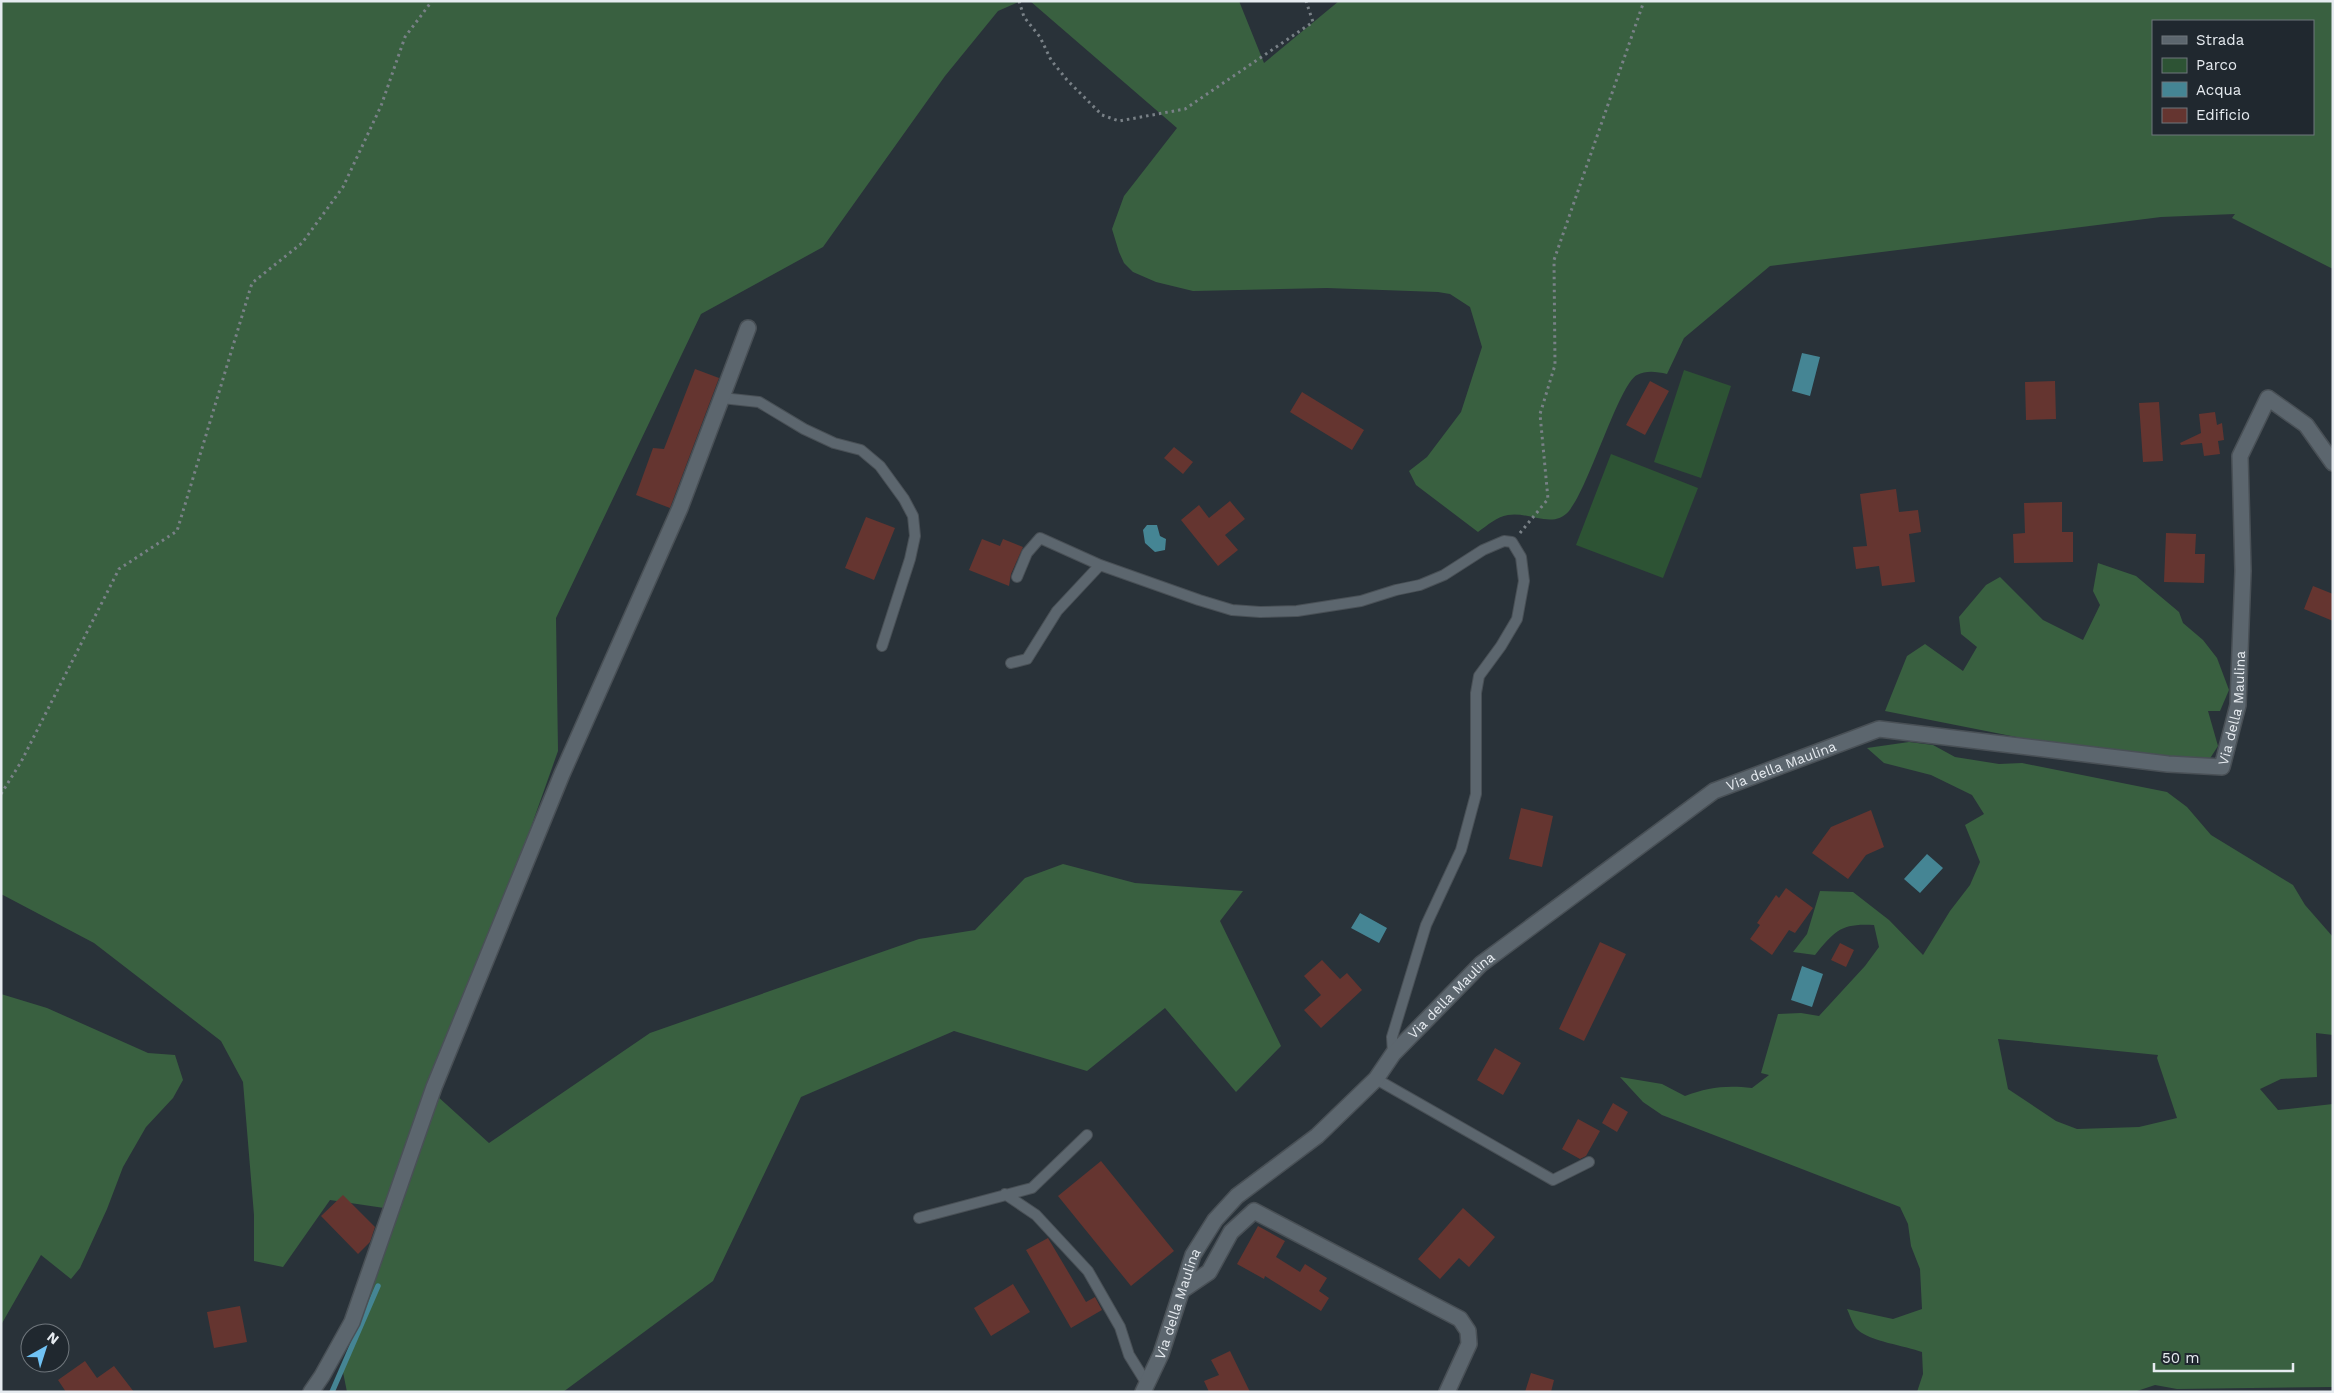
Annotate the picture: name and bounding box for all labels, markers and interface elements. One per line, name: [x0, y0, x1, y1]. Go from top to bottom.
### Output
legend: [2152, 20, 2314, 135]
text: Strada: [2196, 31, 2245, 49]
text: Parco: [2196, 56, 2237, 74]
text: Acqua: [2196, 81, 2242, 99]
text: Edificio: [2196, 106, 2250, 124]
street label: Via della Maulina: [2215, 650, 2248, 767]
street label: Via della Maulina: [1724, 738, 1838, 794]
street label: Via della Maulina: [1405, 949, 1498, 1042]
street label: Via della Maulina: [1152, 1245, 1204, 1362]
north arrow: [20, 1323, 70, 1373]
text: N: [44, 1328, 62, 1347]
scale bar: [2154, 1340, 2293, 1372]
text: 50 m: [2162, 1349, 2199, 1367]

